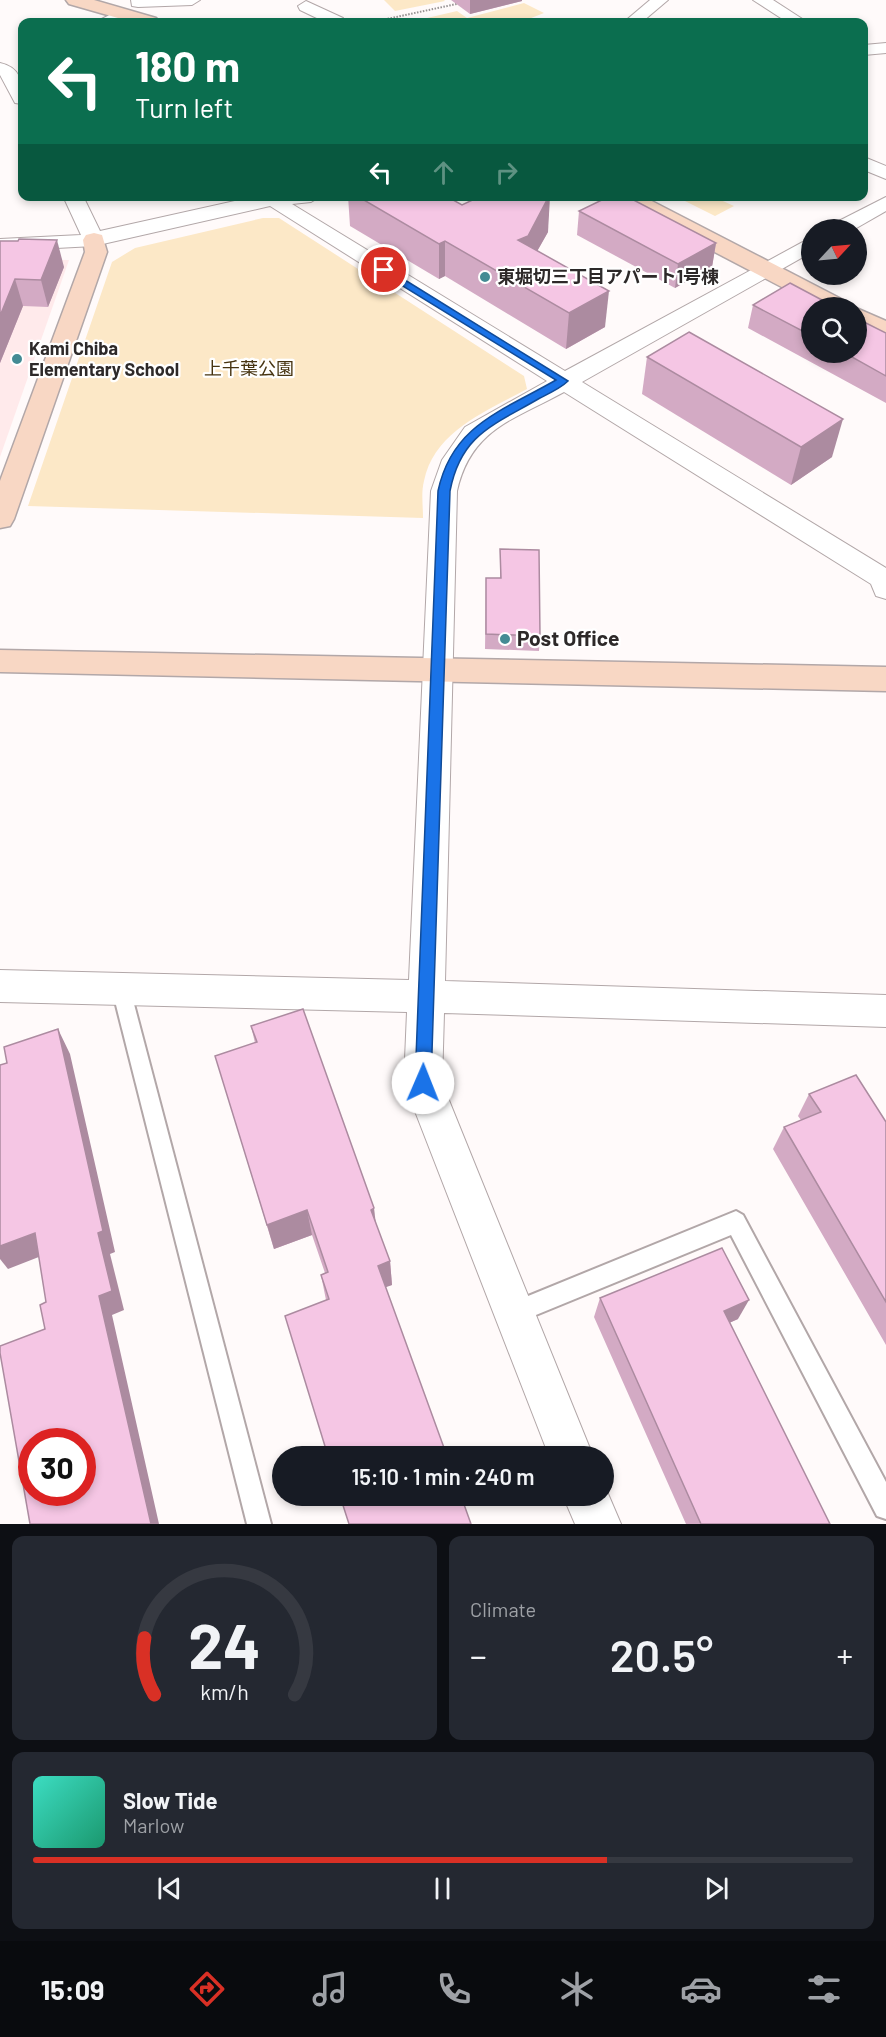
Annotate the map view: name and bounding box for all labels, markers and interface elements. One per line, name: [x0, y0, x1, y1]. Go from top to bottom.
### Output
text: 180 m: [135, 40, 240, 90]
icon: left: [36, 42, 114, 120]
text: Turn left: [135, 91, 233, 123]
icon: left: [364, 156, 397, 189]
icon: ahead: [427, 156, 460, 189]
icon: right: [490, 156, 523, 189]
north arrow: [801, 219, 867, 285]
map controls: [801, 219, 867, 363]
pin: [358, 244, 409, 295]
icon: arrive: [367, 253, 400, 286]
place label: 東堀切三丁目アパート1号棟: [497, 265, 719, 287]
marker: 東堀切三丁目アパート1号棟: [478, 270, 492, 284]
button: search: [801, 297, 867, 363]
place label: Kami Chiba Elementary School: [29, 337, 179, 380]
marker: Kami Chiba Elementary School: [10, 352, 24, 366]
park label: 上千葉公園: [204, 357, 294, 379]
place label: Post Office: [517, 625, 619, 650]
marker: Post Office: [498, 632, 512, 646]
position arrow: [391, 1051, 455, 1115]
speed limit sign: 30: [18, 1428, 96, 1506]
text: 15:10 · 1 min · 240 m: [351, 1463, 535, 1489]
text: Climate: [470, 1597, 536, 1621]
text: 24: [188, 1607, 261, 1681]
text: 20.5°: [610, 1627, 713, 1681]
text: −: [470, 1635, 487, 1675]
text: +: [836, 1635, 853, 1675]
text: km/h: [200, 1679, 249, 1704]
text: Slow Tide: [123, 1787, 218, 1813]
text: Marlow: [123, 1813, 184, 1837]
icon: previous: [153, 1872, 186, 1905]
icon: pause: [426, 1872, 459, 1905]
icon: next: [700, 1872, 733, 1905]
icon: directions: [186, 1968, 228, 2010]
icon: music: [309, 1968, 351, 2010]
icon: phone: [433, 1968, 475, 2010]
icon: climate: [556, 1968, 598, 2010]
icon: car: [680, 1968, 722, 2010]
icon: filters: [803, 1968, 845, 2010]
text: 15:09: [41, 1973, 104, 2005]

